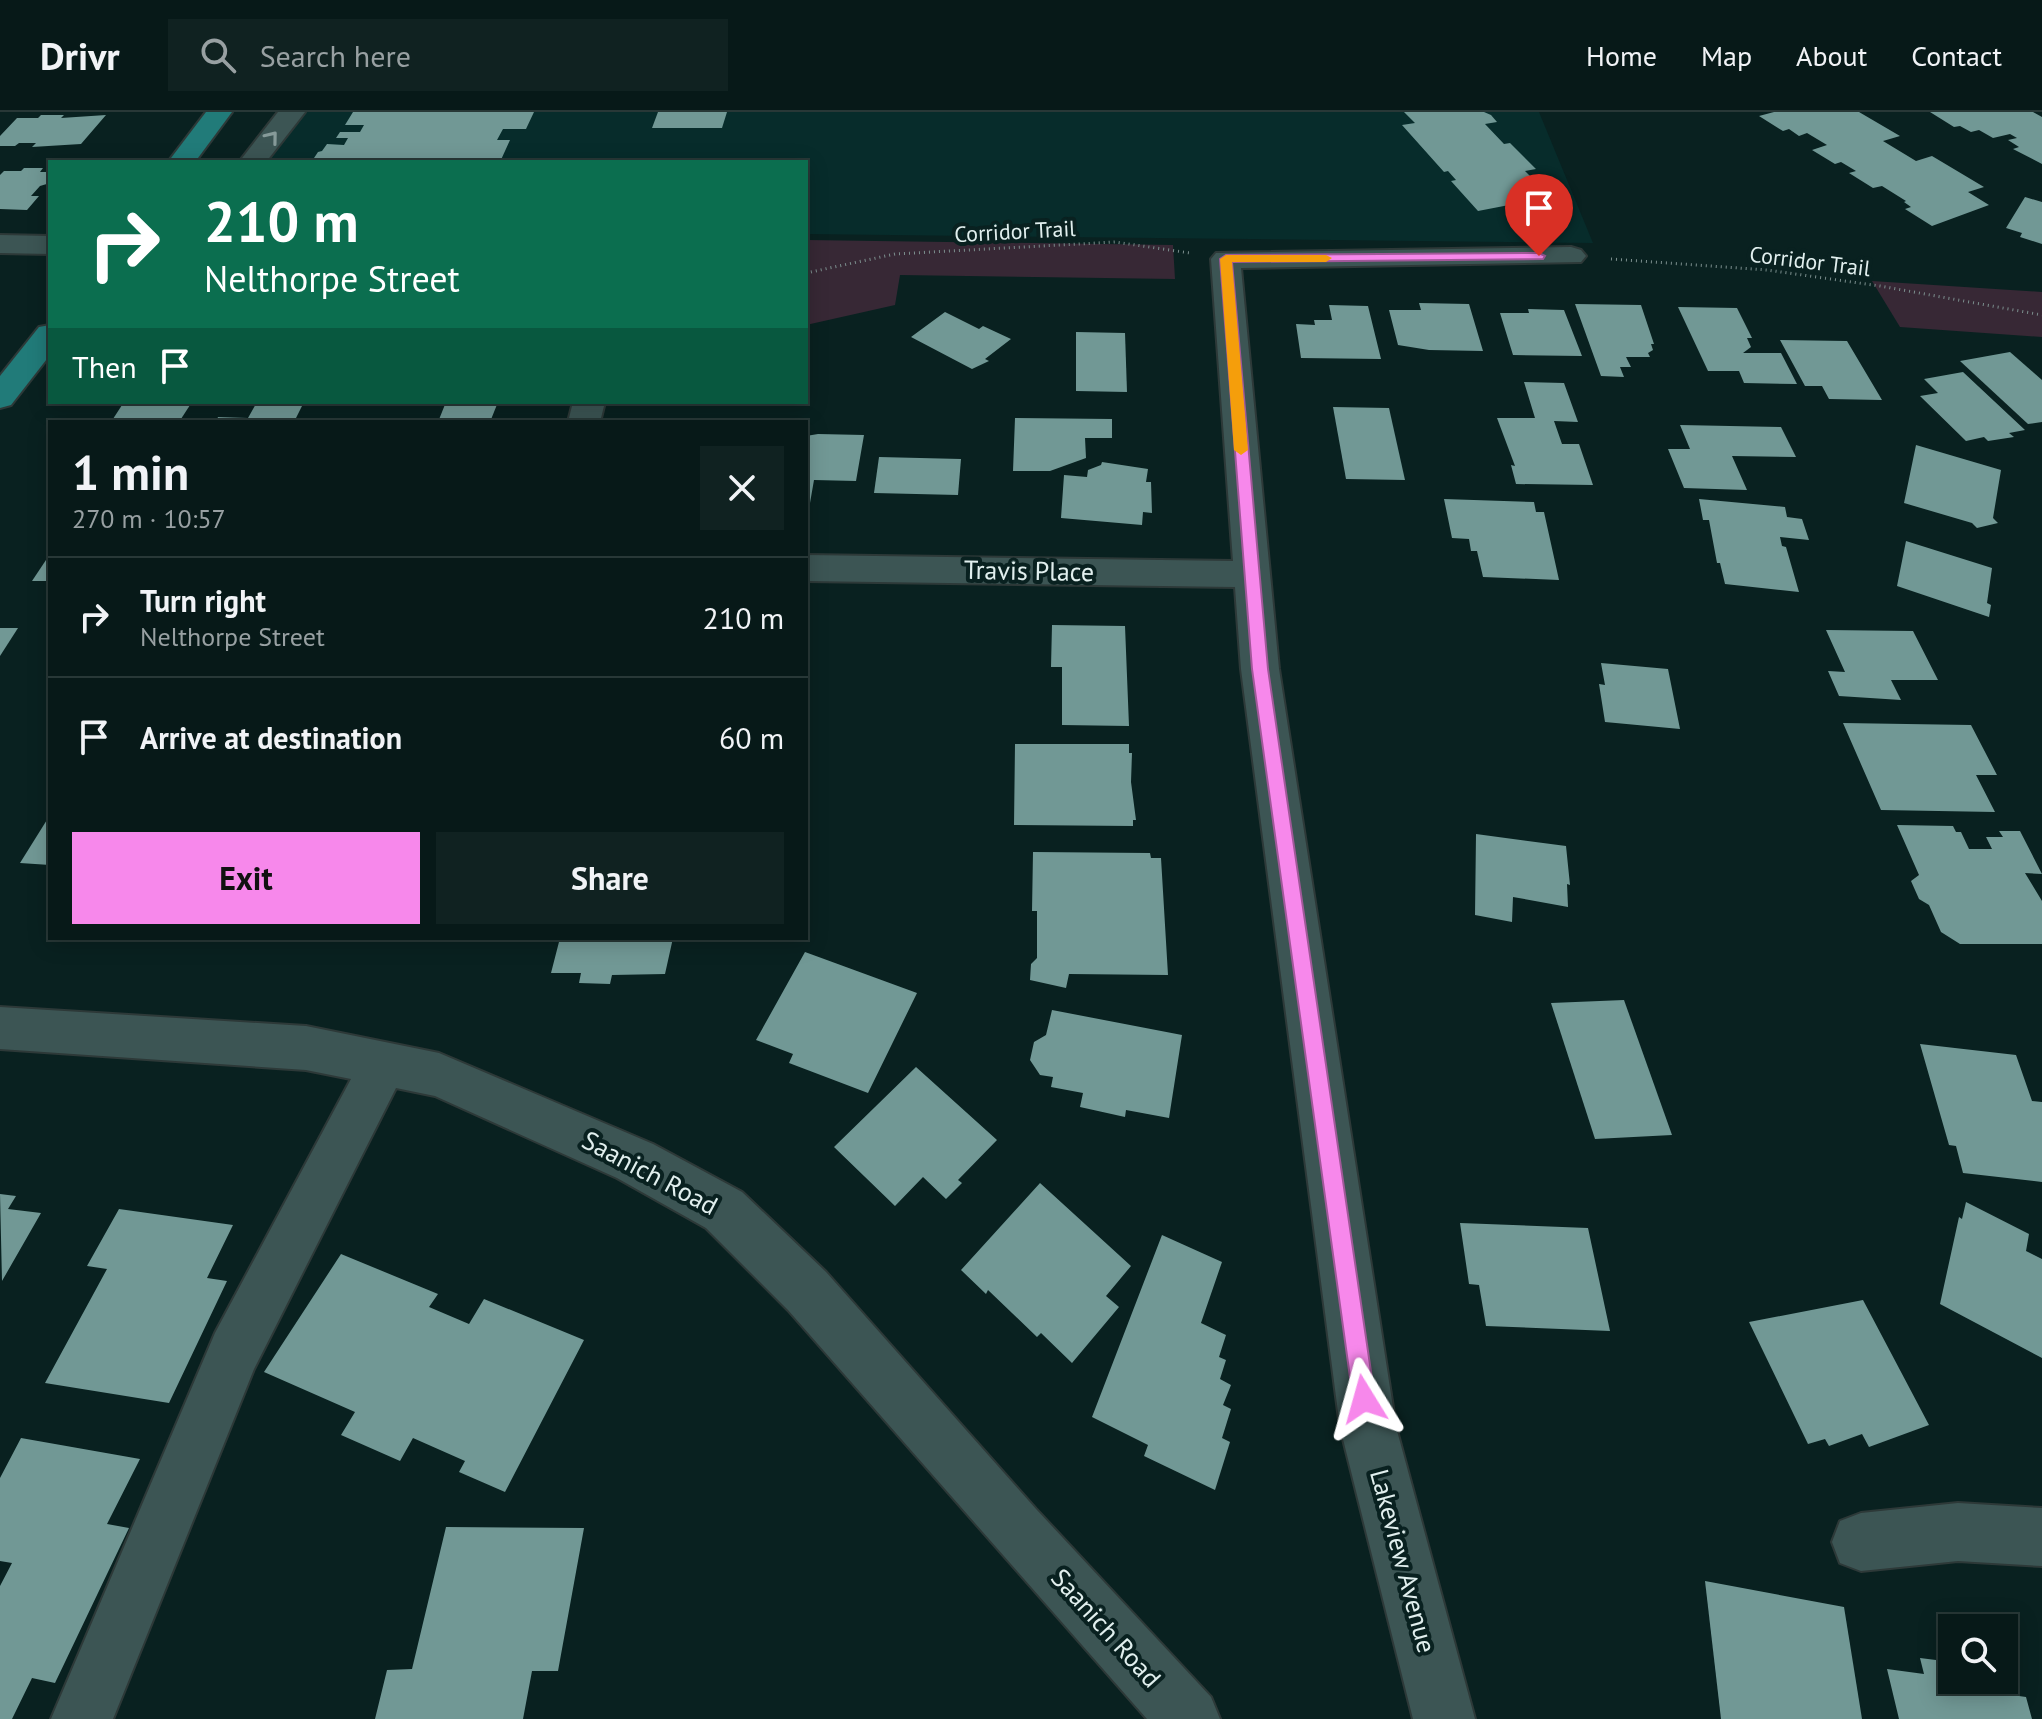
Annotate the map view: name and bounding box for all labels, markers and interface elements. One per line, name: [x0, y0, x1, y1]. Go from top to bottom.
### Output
search box: [168, 19, 728, 91]
text: Drivr: [40, 31, 120, 80]
icon: search: [196, 33, 240, 77]
text: Search here: [260, 36, 411, 75]
text: Home: [1586, 37, 1657, 74]
text: Map: [1701, 37, 1752, 74]
text: About: [1796, 37, 1867, 74]
text: Contact: [1911, 37, 2002, 74]
one-way arrow: [262, 132, 277, 146]
pin: [1505, 174, 1573, 256]
text: 210 m: [204, 185, 359, 257]
icon: arrive: [1517, 186, 1561, 230]
icon: right: [72, 192, 176, 296]
street label: Corridor Trail: [954, 214, 1077, 248]
street label: Corridor Trail: [1748, 240, 1872, 282]
text: Nelthorpe Street: [204, 255, 460, 302]
icon: arrive: [153, 344, 197, 388]
text: Then: [72, 347, 137, 386]
text: 1 min: [72, 441, 189, 503]
button: close: [700, 446, 784, 530]
text: 270 m · 10:57: [72, 502, 226, 535]
street label: Travis Place: [964, 553, 1094, 588]
text: Turn right: [140, 581, 266, 620]
icon: right: [72, 595, 116, 639]
text: 210 m: [703, 598, 784, 637]
text: Nelthorpe Street: [140, 620, 325, 653]
icon: arrive: [72, 715, 116, 759]
text: Arrive at destination: [140, 718, 402, 757]
text: 60 m: [719, 718, 784, 757]
button: Exit: [72, 832, 420, 924]
button: Share: [436, 832, 784, 924]
street label: Saanich Road: [577, 1123, 724, 1222]
position arrow: [1322, 1357, 1406, 1441]
street label: Lakeview Avenue: [1363, 1465, 1444, 1656]
street label: Saanich Road: [1044, 1561, 1168, 1694]
map controls: [1938, 1614, 2018, 1694]
button: search: [1938, 1614, 2018, 1694]

